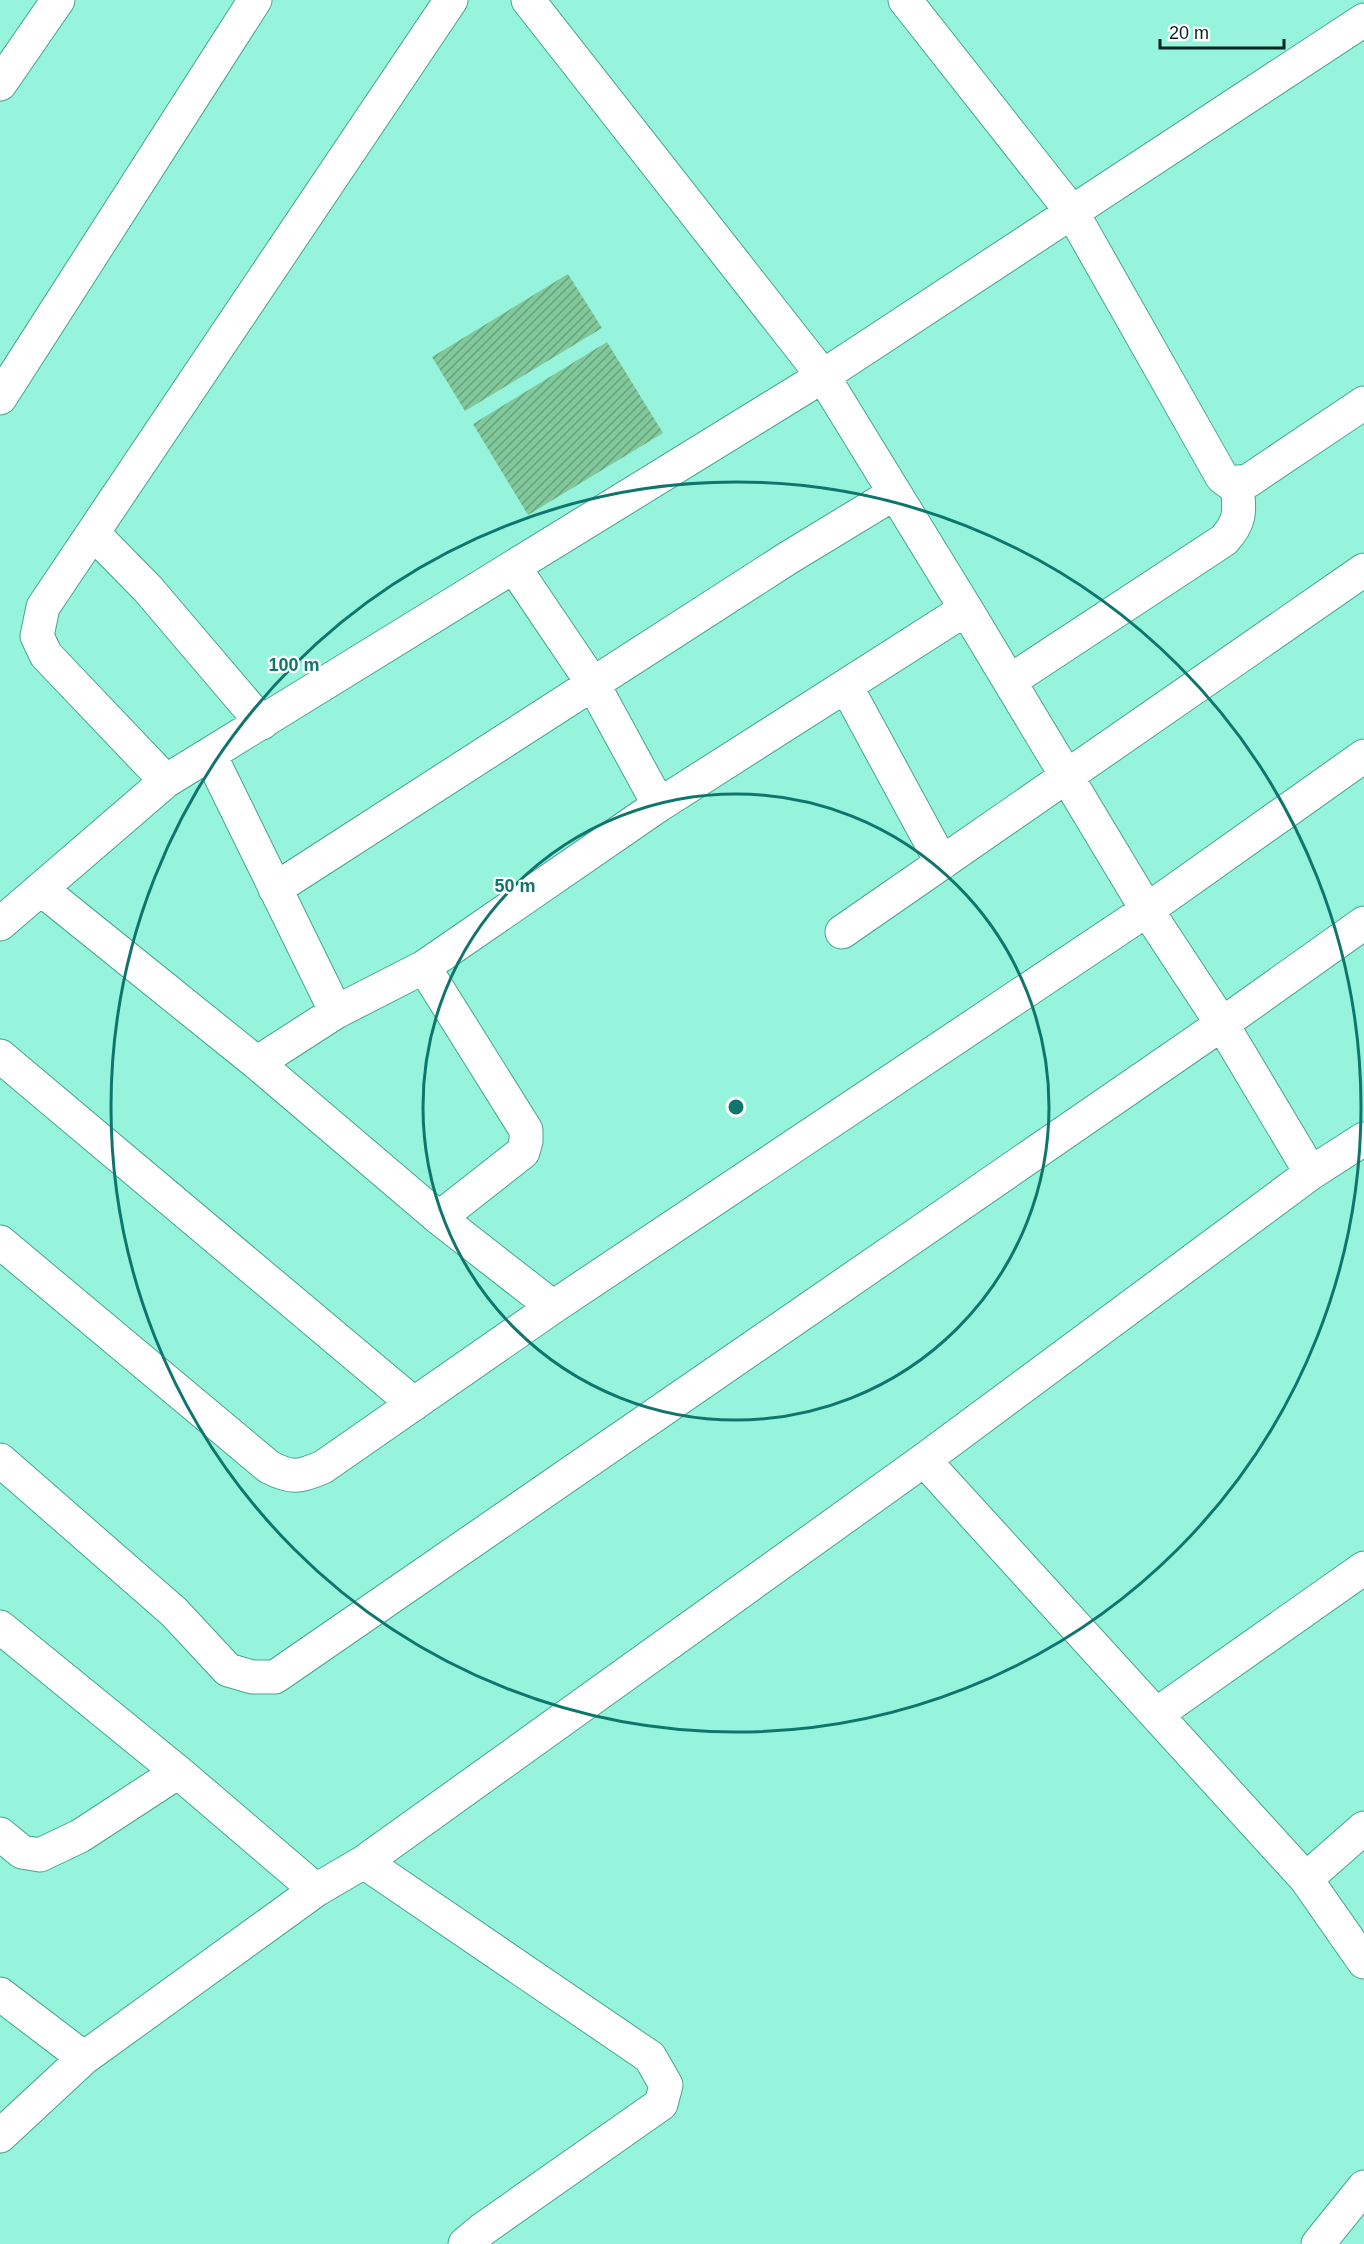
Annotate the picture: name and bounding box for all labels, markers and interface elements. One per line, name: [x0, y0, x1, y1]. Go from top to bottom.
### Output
scale bar: [1160, 12, 1284, 50]
text: 20 m: [1169, 23, 1209, 43]
text: 100 m: [268, 655, 320, 675]
text: 50 m: [494, 876, 536, 896]
centre of rings: [726, 1097, 746, 1117]

